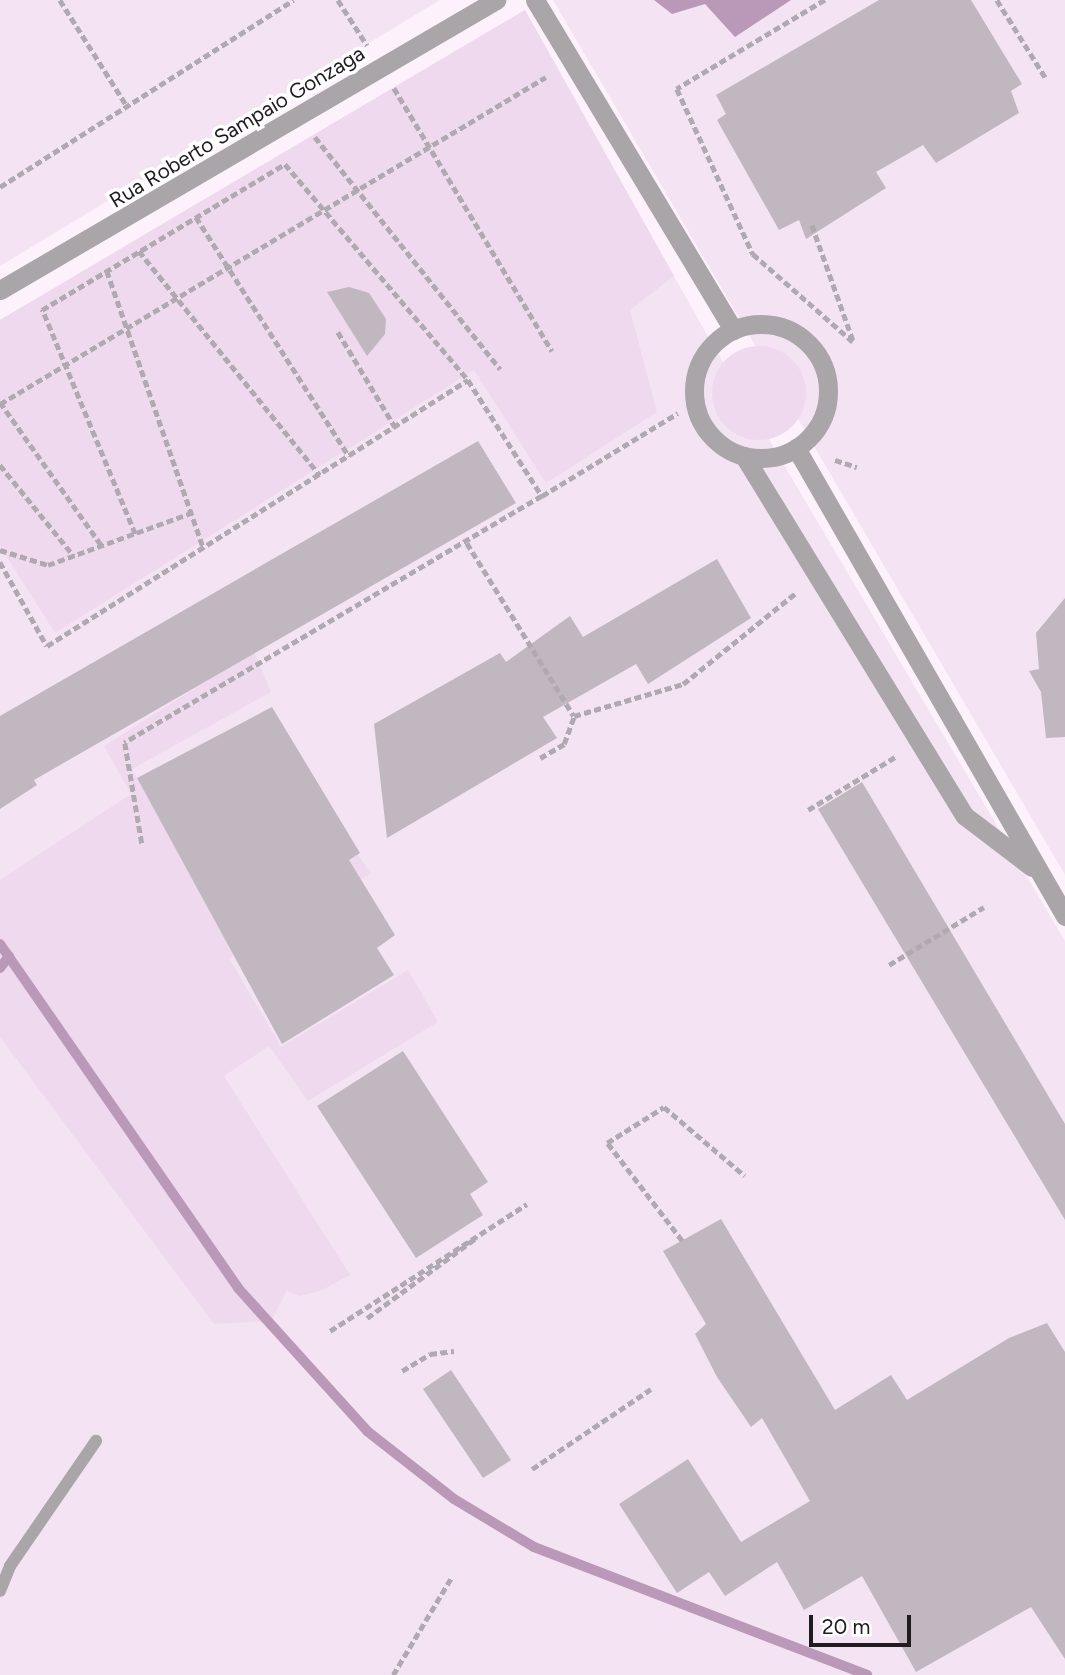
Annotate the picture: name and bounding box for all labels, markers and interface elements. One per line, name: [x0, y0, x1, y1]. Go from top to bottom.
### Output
street label: Rua Roberto Sampaio Gonzaga: [105, 41, 369, 213]
scale bar: [813, 1602, 914, 1646]
text: 20 m: [822, 1614, 870, 1639]

